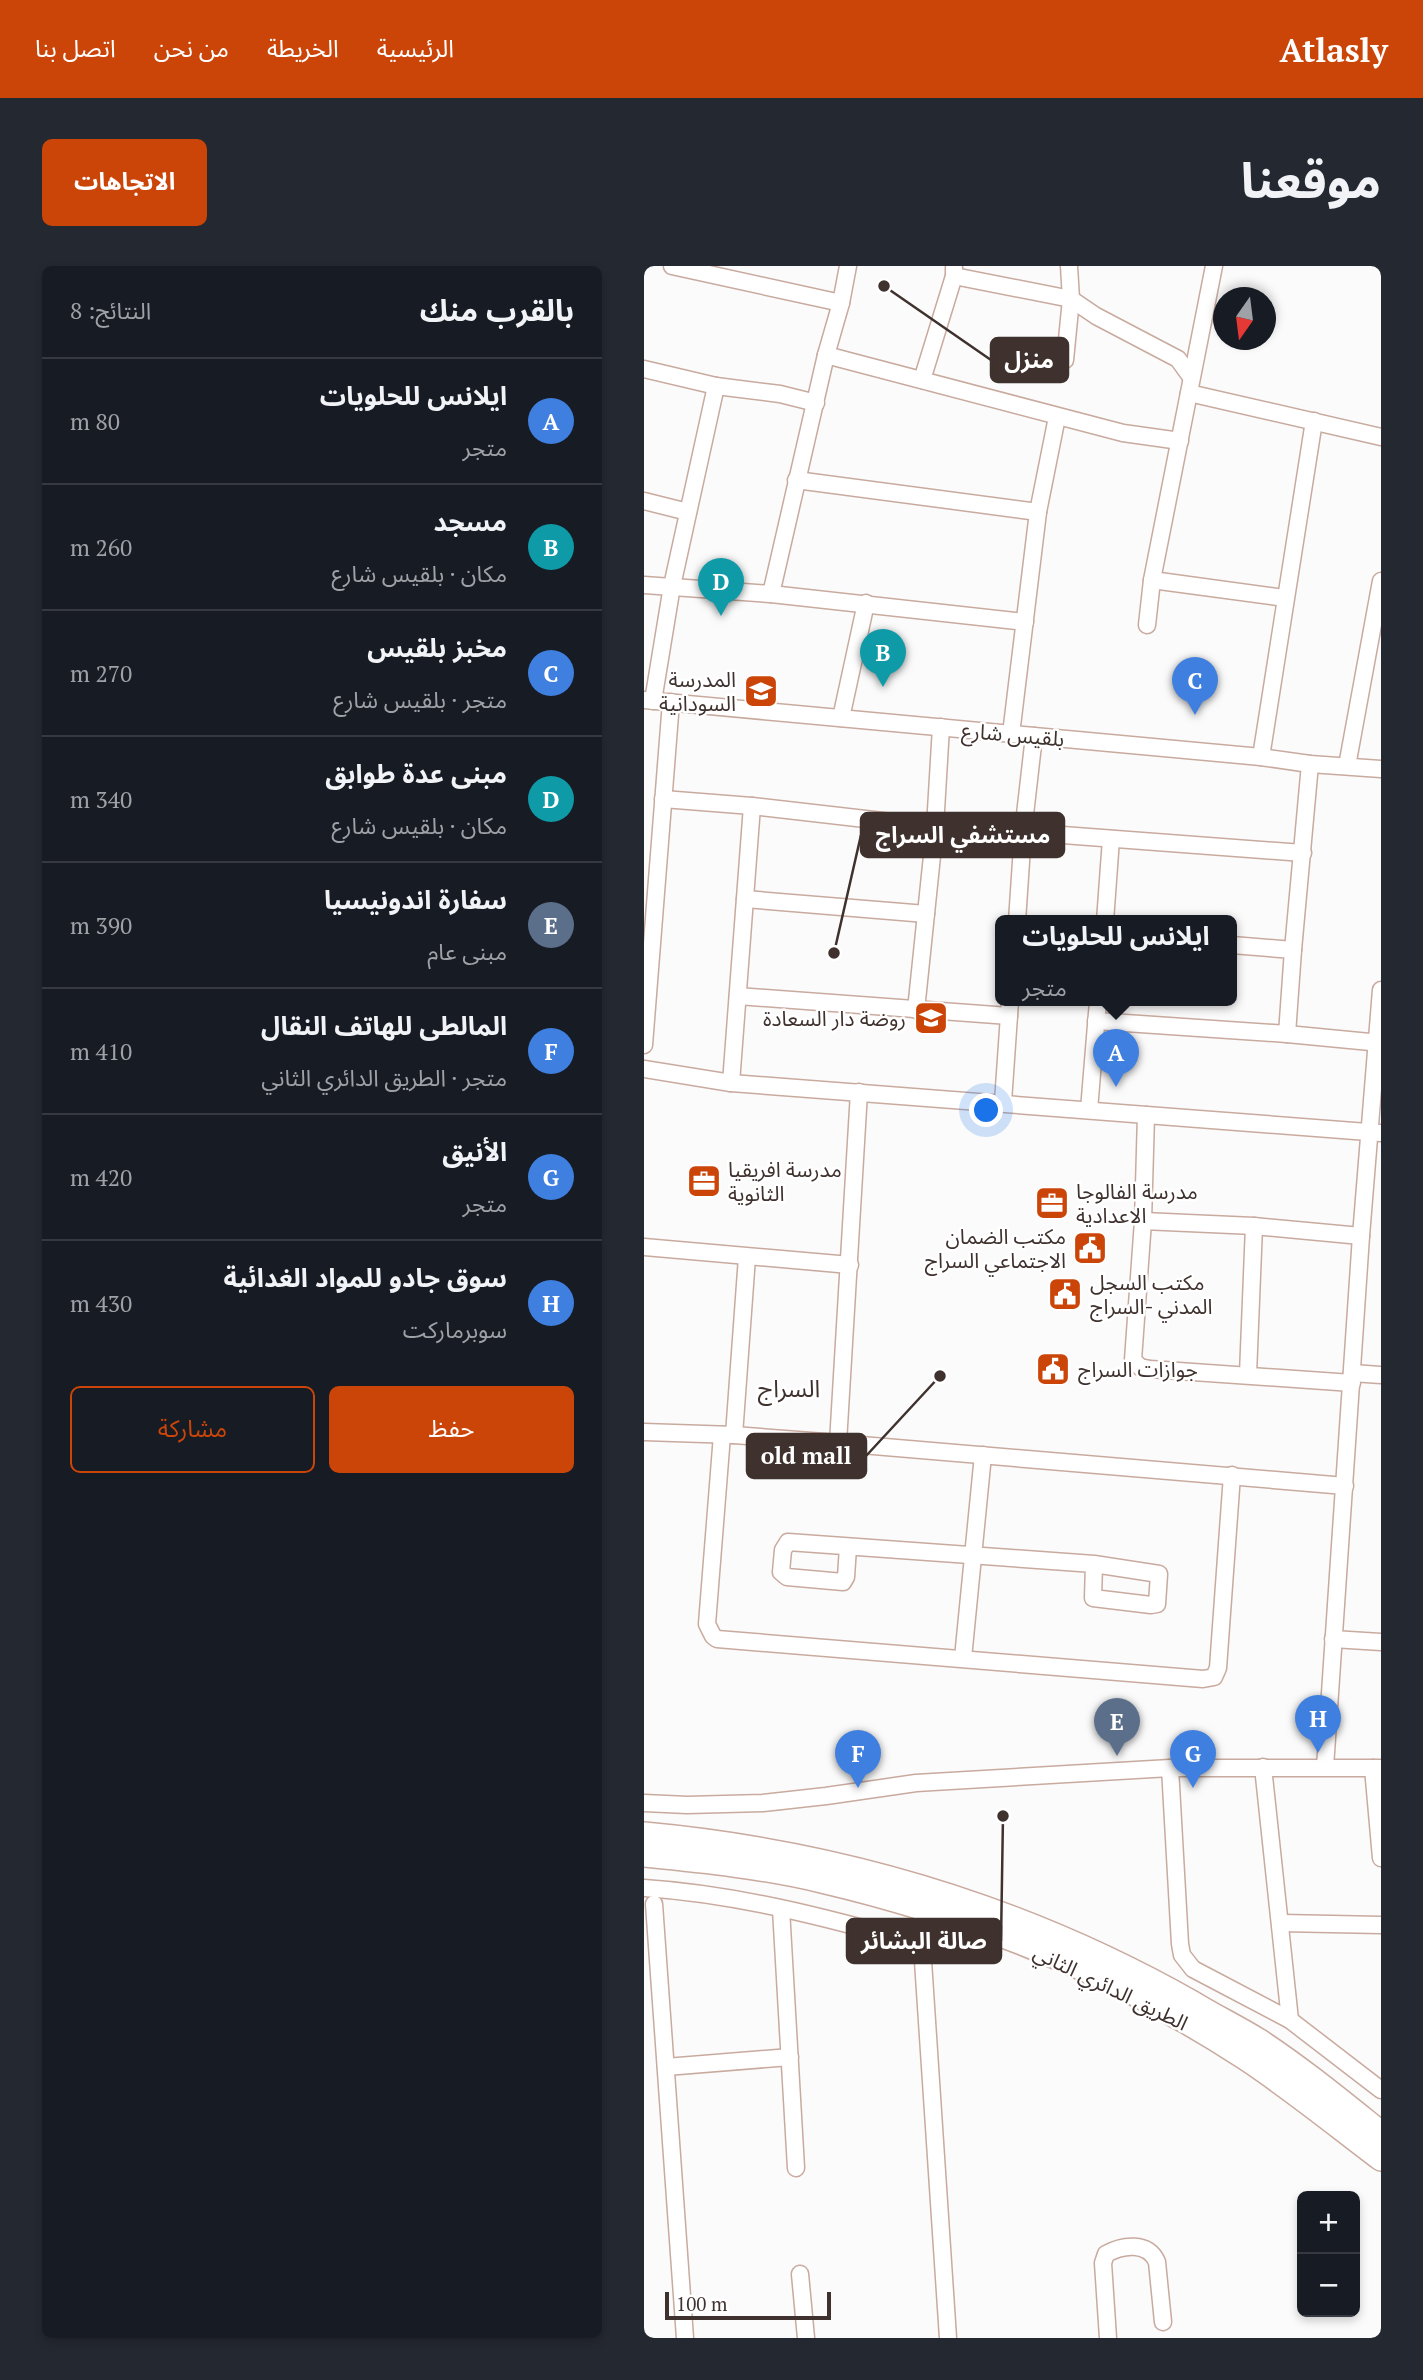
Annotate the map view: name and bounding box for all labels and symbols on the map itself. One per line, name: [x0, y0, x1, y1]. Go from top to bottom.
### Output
north arrow: [1213, 287, 1276, 350]
callout: منزل: [991, 338, 1068, 382]
text: منزل: [1004, 344, 1054, 375]
pin: D: [698, 558, 744, 616]
pin: B: [860, 629, 906, 687]
pin: C: [1172, 657, 1218, 715]
place label: المدرسة السودانية: [659, 665, 736, 717]
school or university icon: المدرسة السودانية: [742, 672, 780, 710]
street label: بلقيس شارع: [960, 716, 1065, 754]
callout: مستشفي السراج: [861, 813, 1064, 857]
text: مستشفي السراج: [876, 819, 1050, 853]
school or university icon: روضة دار السعادة: [912, 999, 950, 1037]
place label: روضة دار السعادة: [763, 1004, 906, 1032]
pin: A: [1093, 1029, 1139, 1087]
your location: [969, 1093, 1003, 1127]
place label: مدرسة افريقيا الثانوية: [728, 1155, 842, 1207]
office icon: مدرسة افريقيا الثانوية: [685, 1162, 723, 1200]
place label: مدرسة الفالوجا الاعدادية: [1076, 1177, 1198, 1229]
office icon: مدرسة الفالوجا الاعدادية: [1033, 1184, 1071, 1222]
place label: مكتب الضمان الاجتماعي السراج: [925, 1222, 1066, 1277]
public building icon: مكتب الضمان الاجتماعي السراج: [1071, 1229, 1109, 1267]
place label: مكتب السجل المدني -السراج: [1090, 1268, 1213, 1323]
public building icon: مكتب السجل المدني -السراج: [1046, 1275, 1084, 1313]
public building icon: جوازات السراج: [1034, 1350, 1072, 1388]
place label: جوازات السراج: [1078, 1355, 1198, 1385]
district label: السراج: [758, 1372, 820, 1406]
callout: old mall: [747, 1434, 866, 1478]
text: old mall: [761, 1440, 852, 1471]
pin: H: [1295, 1695, 1341, 1753]
pin: E: [1094, 1698, 1140, 1756]
pin: F: [835, 1730, 881, 1788]
pin: G: [1170, 1730, 1216, 1788]
callout: صالة البشائر: [847, 1919, 1001, 1963]
text: صالة البشائر: [860, 1925, 987, 1956]
street label: الطريق الدائري الثاني: [1028, 1937, 1193, 2039]
scale bar: [665, 2289, 831, 2321]

